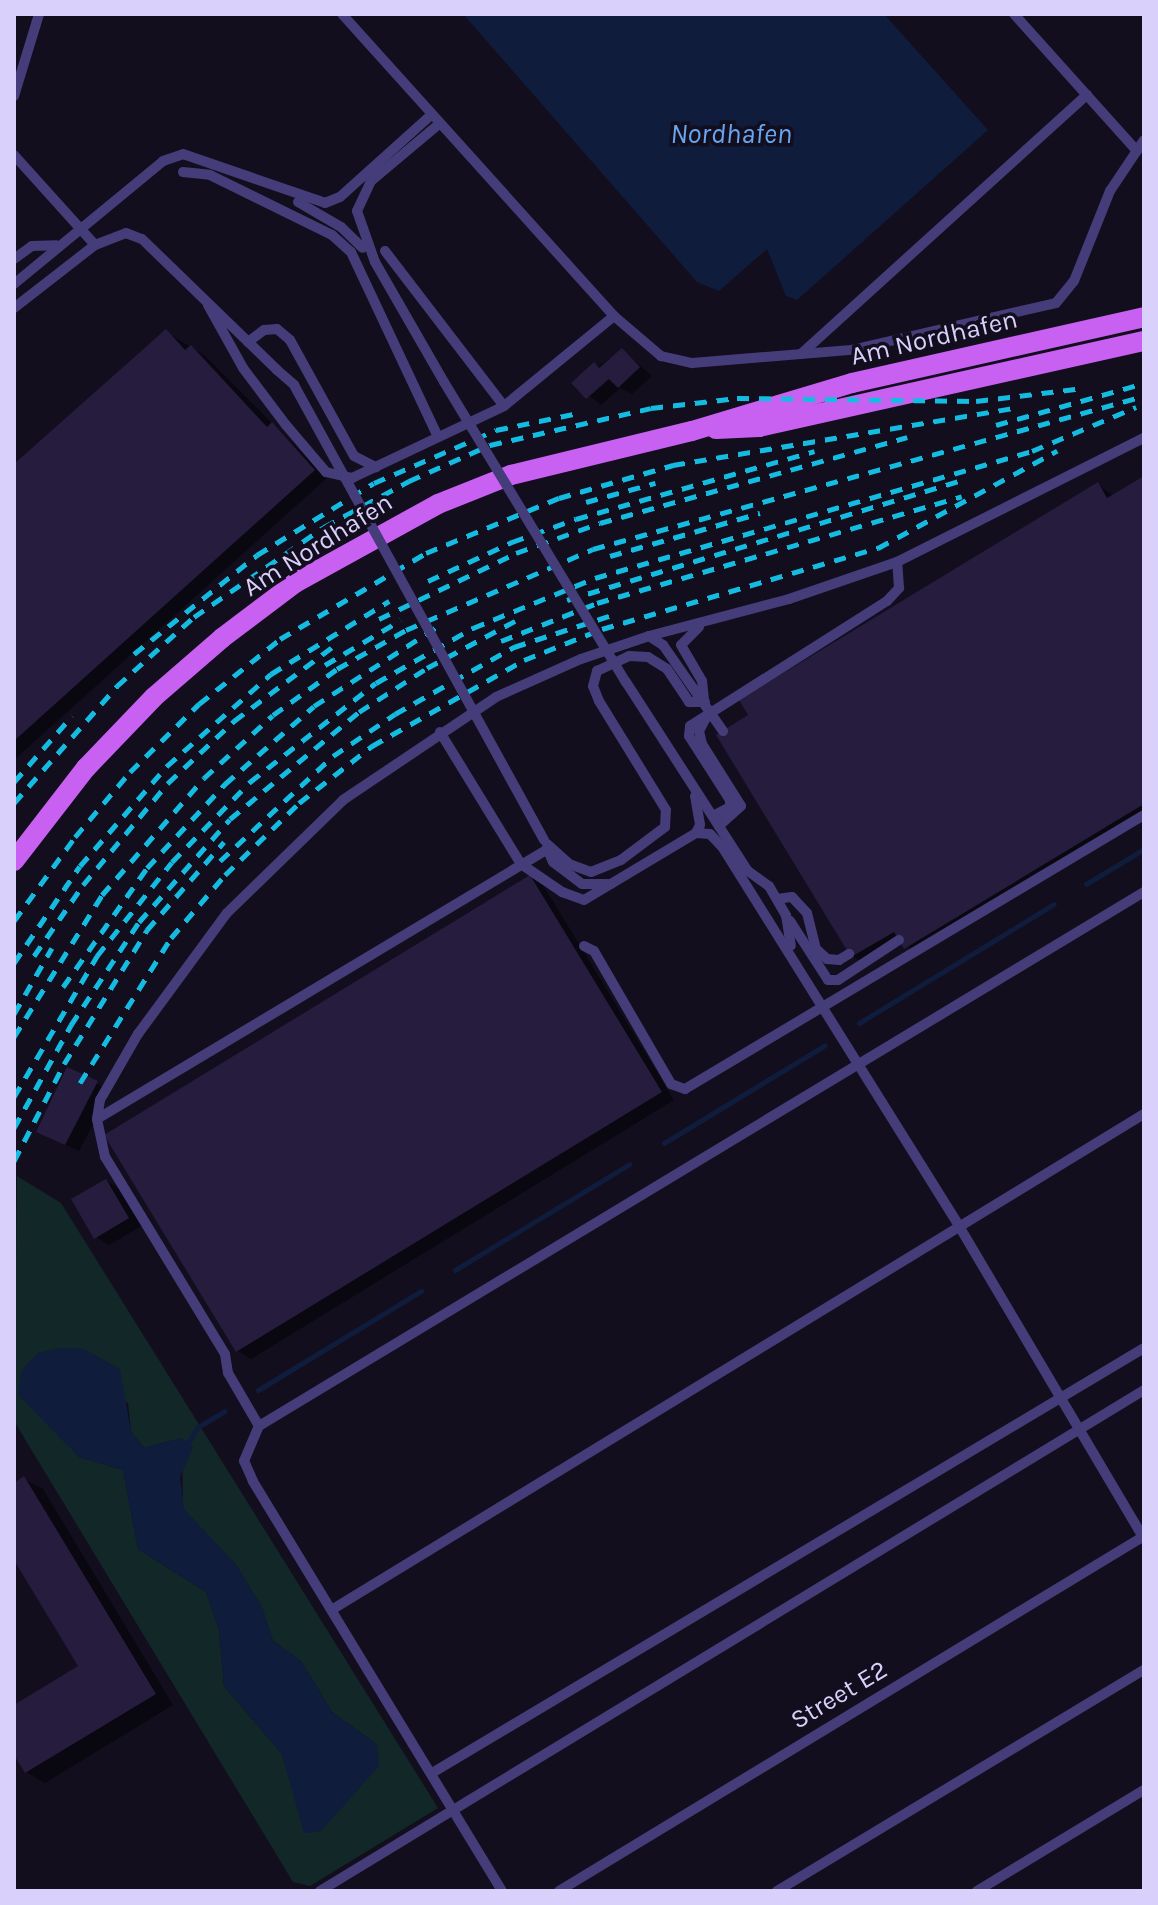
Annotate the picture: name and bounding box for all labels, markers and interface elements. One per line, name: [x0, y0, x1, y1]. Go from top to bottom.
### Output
water label: Nordhafen: [670, 117, 792, 151]
street label: Am Nordhafen: [848, 304, 1020, 372]
street label: Am Nordhafen: [238, 487, 398, 603]
street label: Street E2: [785, 1654, 893, 1736]

